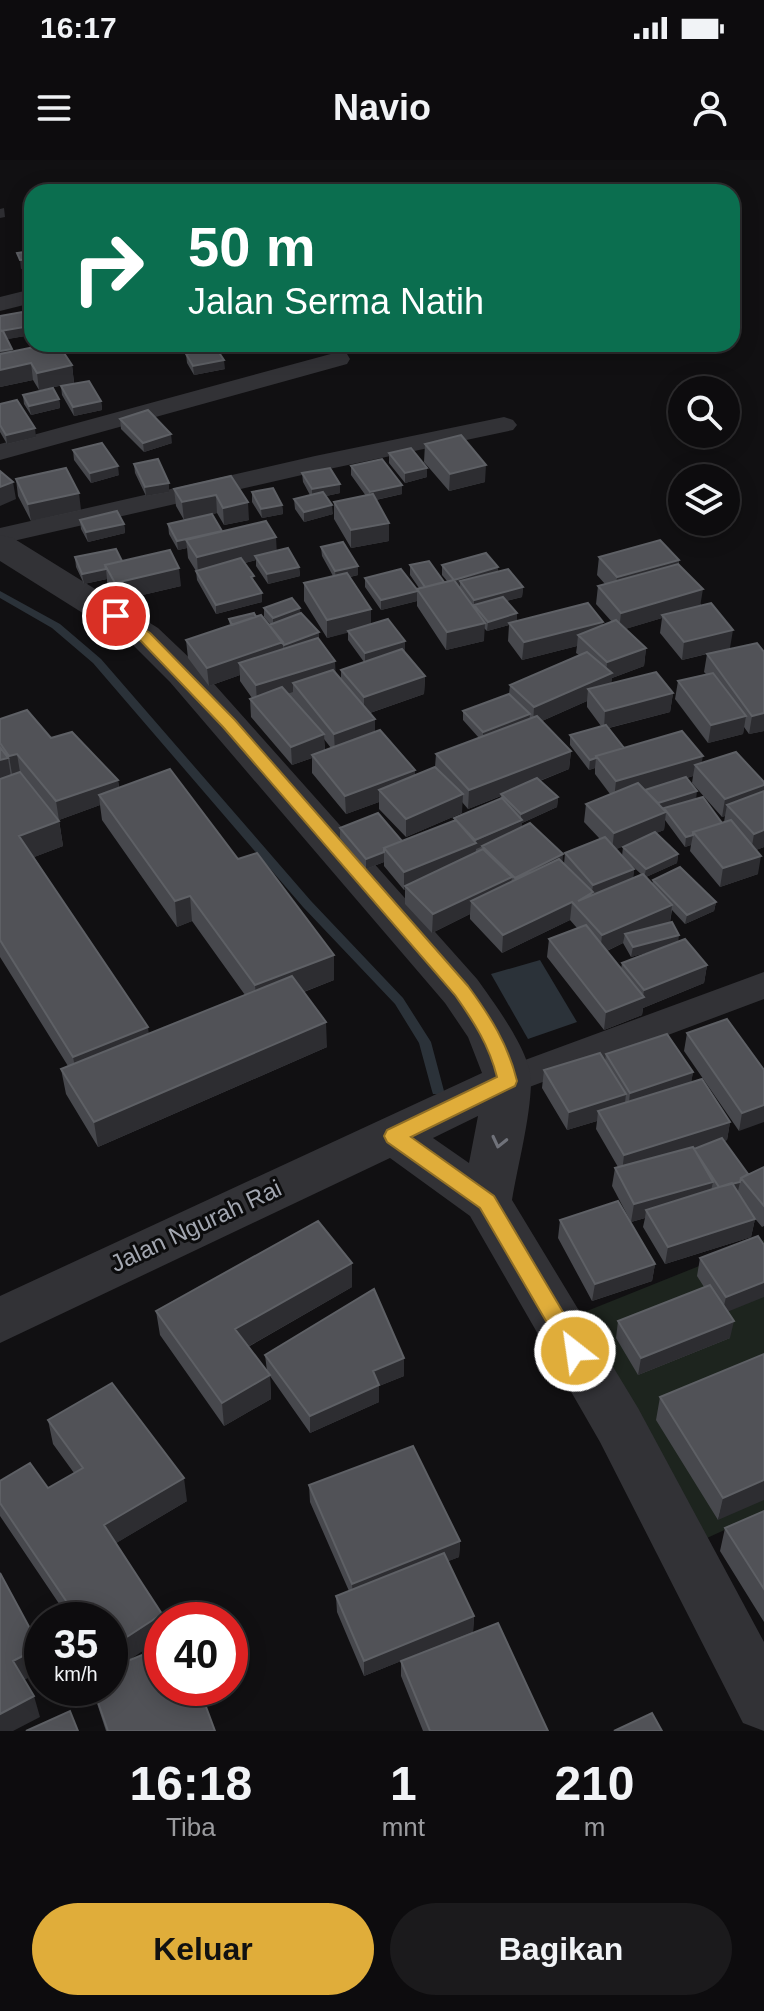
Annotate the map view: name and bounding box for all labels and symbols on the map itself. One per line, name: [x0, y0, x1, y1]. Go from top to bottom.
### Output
pin: [82, 582, 150, 650]
one-way arrow: [491, 1134, 508, 1148]
street label: Jalan Ngurah Rai: [106, 1174, 286, 1277]
position arrow: [533, 1309, 617, 1393]
speed limit sign: 40: [144, 1602, 248, 1706]

